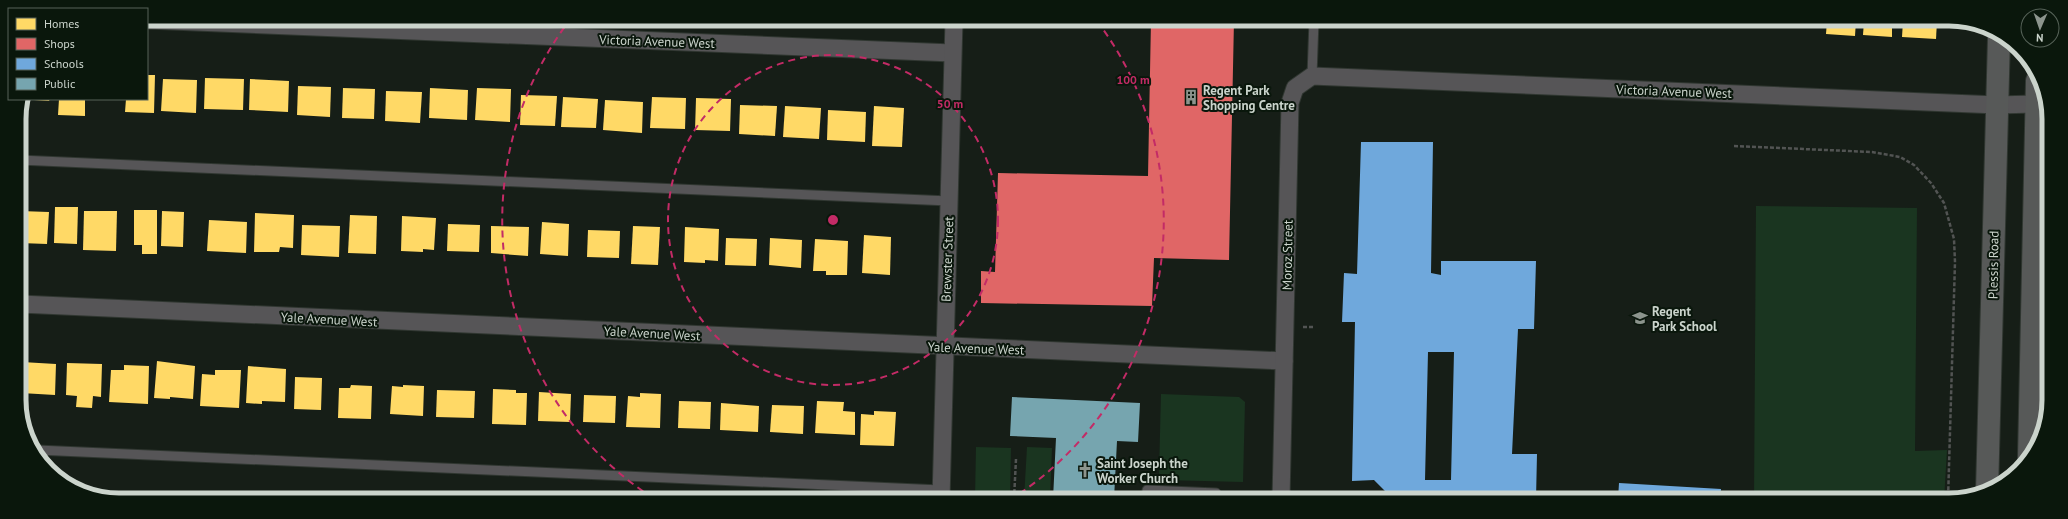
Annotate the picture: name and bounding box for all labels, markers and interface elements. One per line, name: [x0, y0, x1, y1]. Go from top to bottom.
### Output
legend: [8, 8, 148, 100]
north arrow: [2020, 8, 2060, 48]
text: Homes: [44, 16, 79, 31]
street label: Victoria Avenue West: [598, 31, 716, 52]
text: N: [2036, 31, 2044, 45]
text: Shops: [44, 36, 75, 51]
text: Schools: [44, 56, 84, 71]
text: 100 m: [1116, 72, 1150, 87]
text: Public: [44, 76, 76, 91]
street label: Victoria Avenue West: [1615, 81, 1733, 102]
place label: Regent Park Shopping Centre: [1203, 82, 1295, 114]
building icon: Regent Park Shopping Centre: [1182, 88, 1200, 106]
text: 50 m: [937, 96, 963, 111]
centre of rings: [826, 213, 840, 227]
street label: Brewster Street: [938, 215, 958, 302]
street label: Moroz Street: [1278, 219, 1297, 290]
street label: Plessis Road: [1984, 231, 2003, 299]
place label: Regent Park School: [1652, 303, 1717, 335]
street label: Yale Avenue West: [280, 308, 378, 331]
school or university icon: Regent Park School: [1631, 309, 1649, 327]
street label: Yale Avenue West: [603, 322, 701, 345]
street label: Yale Avenue West: [927, 338, 1025, 359]
place label: Saint Joseph the Worker Church: [1097, 455, 1188, 487]
church icon: Saint Joseph the Worker Church: [1076, 461, 1094, 479]

